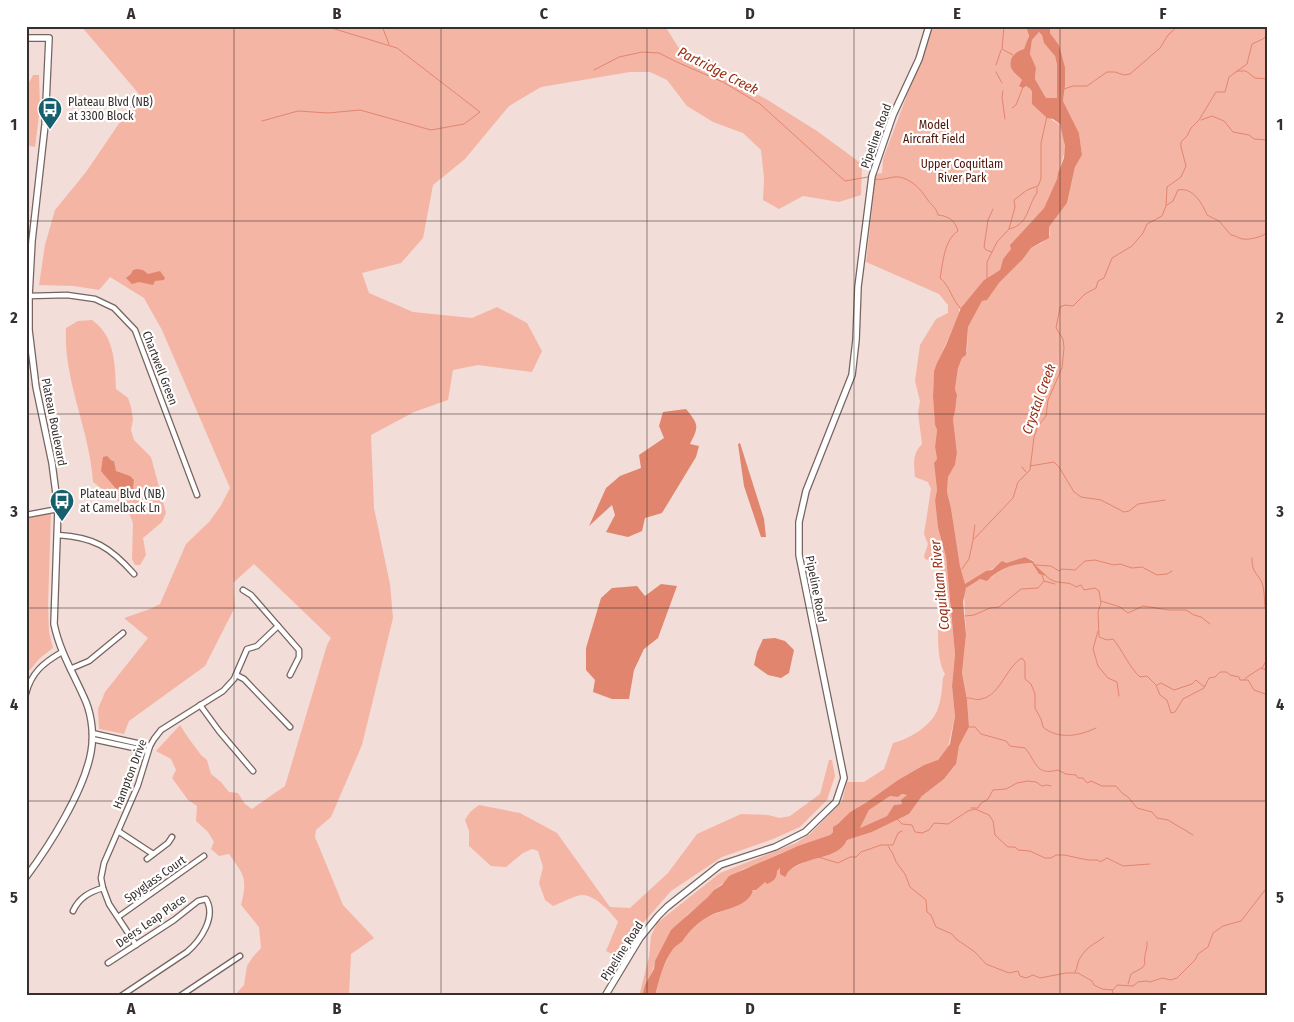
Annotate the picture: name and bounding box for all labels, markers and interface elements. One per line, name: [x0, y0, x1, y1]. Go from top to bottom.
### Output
text: A: [126, 4, 136, 23]
text: B: [333, 4, 342, 23]
text: C: [540, 4, 549, 23]
text: D: [745, 4, 755, 23]
text: E: [953, 4, 961, 23]
text: F: [1159, 4, 1167, 23]
water label: Partridge Creek: [675, 43, 761, 99]
place label: Plateau Blvd (NB) at 3300 Block: [68, 95, 153, 123]
bus stop icon: Plateau Blvd (NB) at 3300 Block: [37, 96, 63, 130]
street label: Pipeline Road: [858, 102, 894, 170]
text: 1: [11, 115, 17, 134]
text: 1: [1277, 115, 1283, 134]
park label: Model Aircraft Field: [903, 118, 965, 146]
park label: Upper Coquitlam River Park: [921, 157, 1003, 185]
text: 2: [9, 308, 18, 327]
text: 2: [1275, 308, 1284, 327]
street label: Chartwell Green: [139, 329, 181, 407]
water label: Crystal Creek: [1018, 361, 1060, 437]
street label: Plateau Boulevard: [39, 377, 69, 467]
place label: Plateau Blvd (NB) at Camelback Ln: [80, 487, 165, 515]
bus stop icon: Plateau Blvd (NB) at Camelback Ln: [49, 488, 75, 522]
text: 3: [9, 502, 18, 521]
text: 3: [1275, 502, 1284, 521]
water label: Coquitlam River: [927, 538, 953, 631]
street label: Pipeline Road: [803, 554, 829, 624]
text: 4: [10, 695, 18, 714]
text: 4: [1276, 695, 1284, 714]
street label: Hampton Drive: [110, 737, 150, 811]
street label: Spyglass Court: [122, 853, 188, 905]
text: 5: [10, 888, 18, 907]
text: 5: [1276, 888, 1284, 907]
street label: Deers Leap Place: [113, 892, 189, 950]
street label: Pipeline Road: [598, 919, 646, 983]
text: A: [126, 999, 136, 1018]
text: B: [333, 999, 342, 1018]
text: C: [540, 999, 549, 1018]
text: D: [745, 999, 755, 1018]
text: E: [953, 999, 961, 1018]
text: F: [1159, 999, 1167, 1018]

